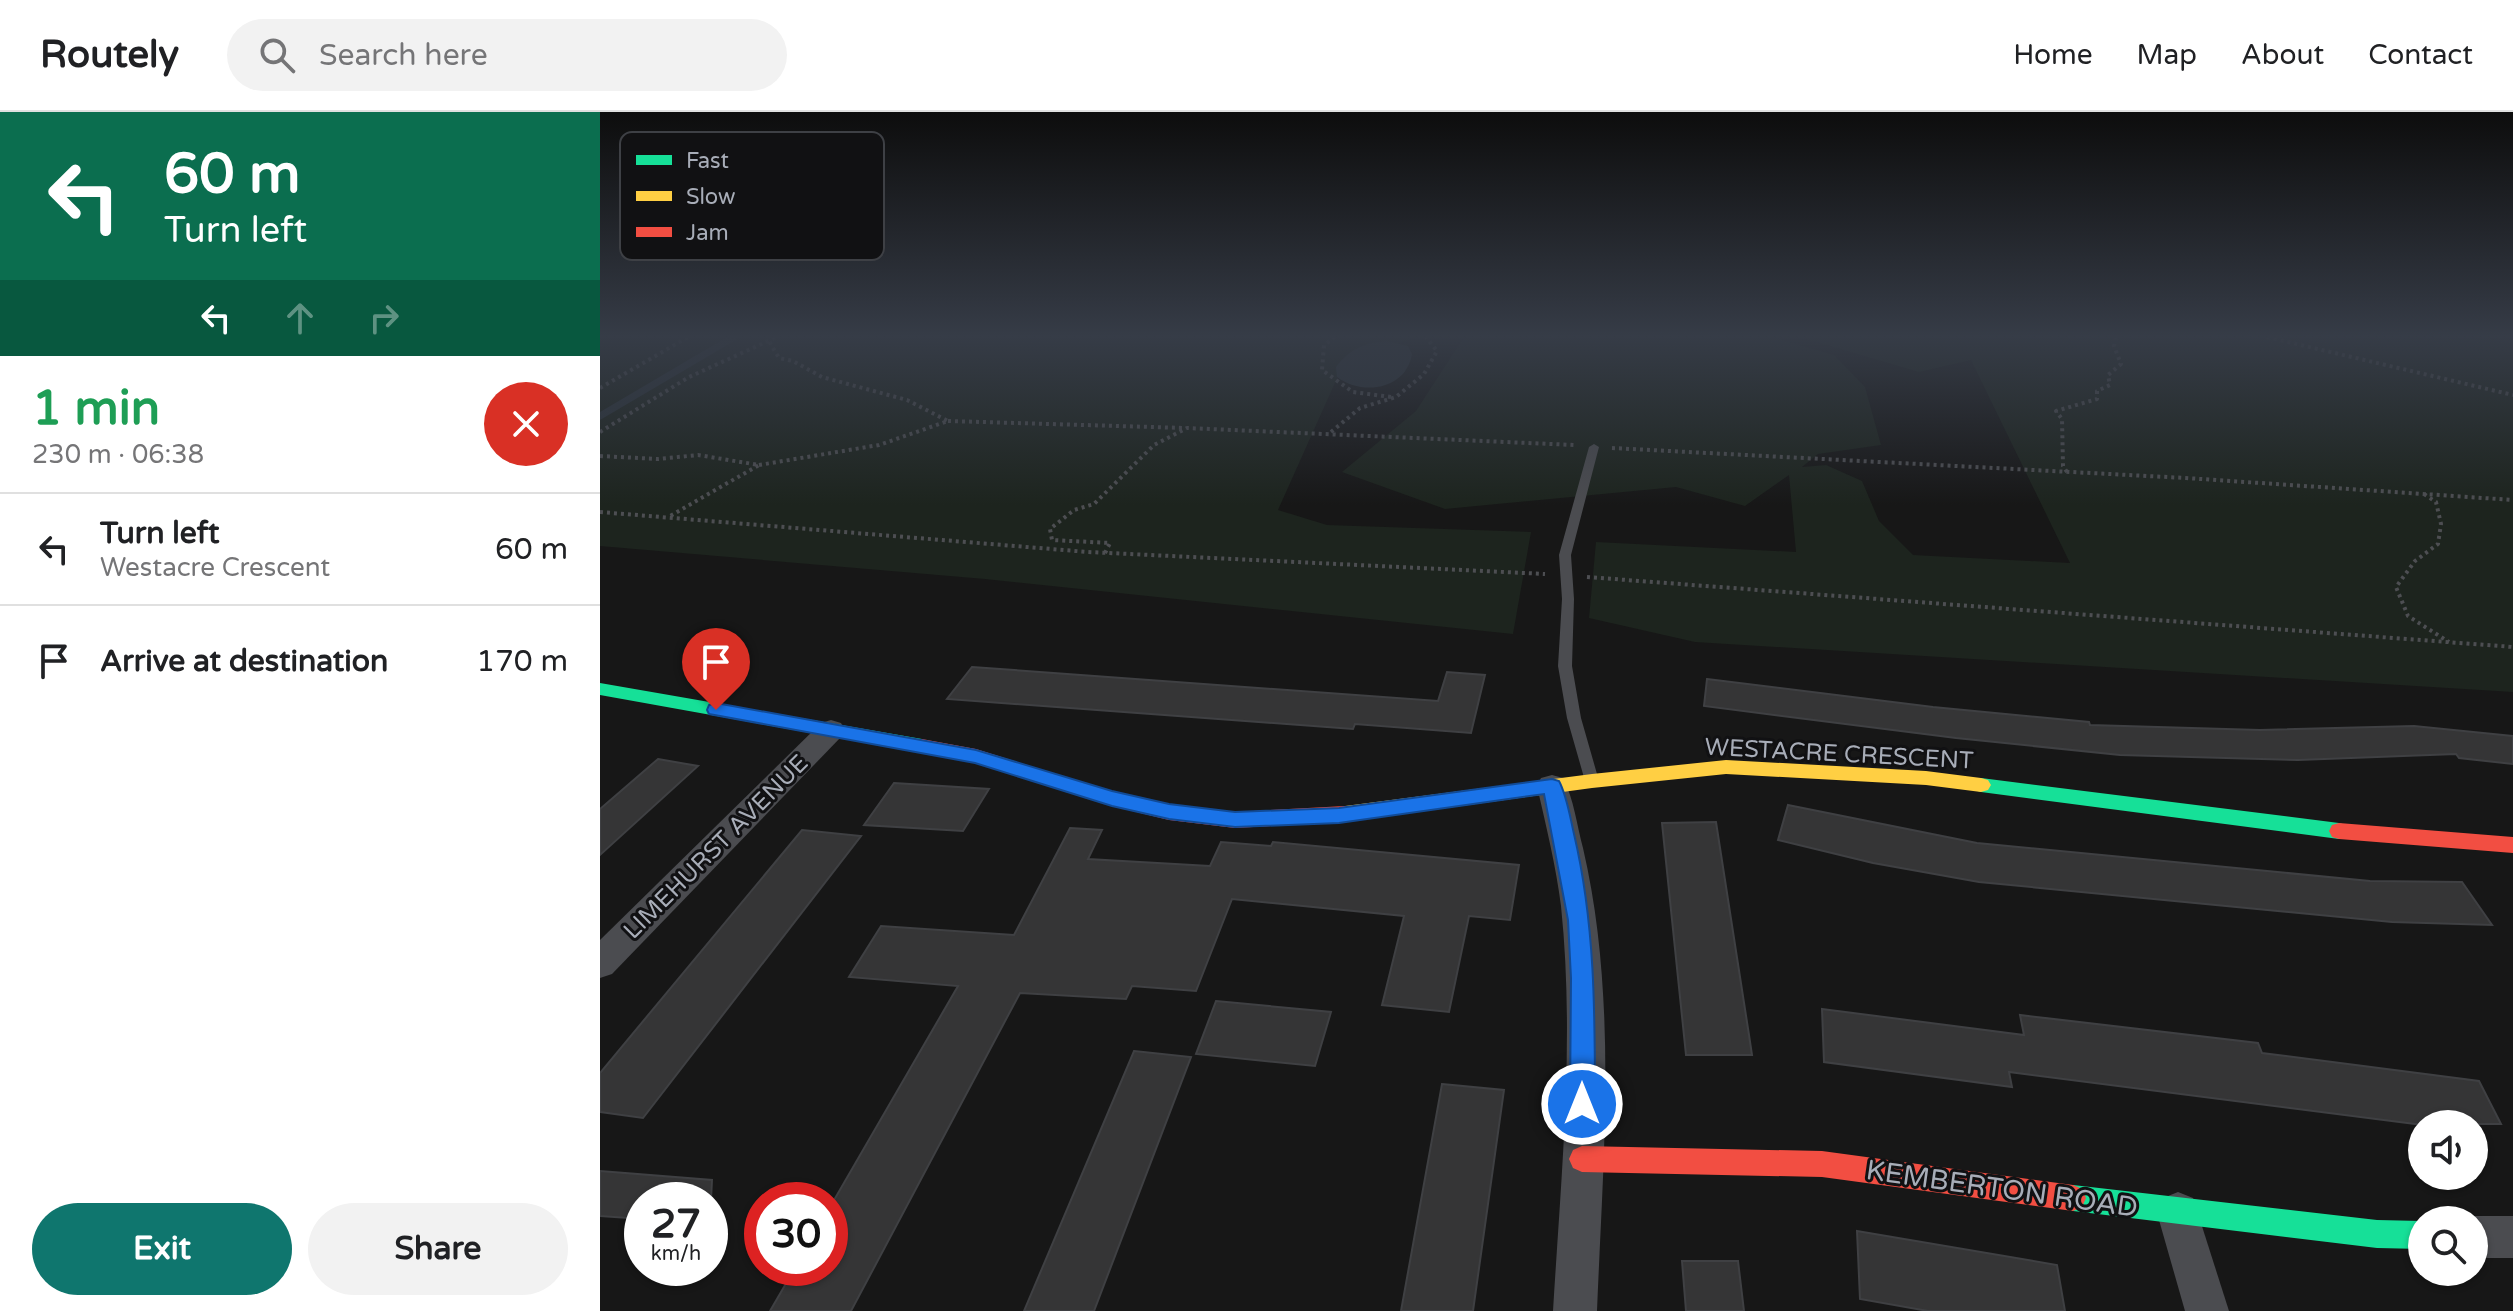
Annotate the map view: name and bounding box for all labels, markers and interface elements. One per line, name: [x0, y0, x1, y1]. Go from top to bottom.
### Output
search box: [227, 19, 787, 91]
text: Routely: [40, 32, 179, 78]
icon: search: [255, 33, 299, 77]
text: Search here: [319, 37, 488, 74]
text: Home: [2013, 38, 2093, 72]
text: Map: [2137, 38, 2197, 72]
text: About: [2241, 38, 2324, 72]
text: Contact: [2368, 38, 2473, 72]
legend: [620, 132, 884, 260]
text: 60 m: [164, 141, 300, 208]
icon: left: [32, 144, 136, 248]
text: Fast: [686, 148, 729, 174]
text: Slow: [686, 184, 736, 210]
text: Turn left: [164, 209, 307, 252]
text: Jam: [686, 220, 729, 246]
icon: left: [194, 296, 238, 340]
icon: ahead: [278, 296, 322, 340]
icon: right: [362, 296, 406, 340]
text: 1 min: [32, 380, 160, 438]
button: close: [484, 382, 568, 466]
text: 230 m · 06:38: [32, 439, 204, 470]
text: Turn left: [100, 515, 219, 552]
icon: left: [32, 527, 76, 571]
text: 60 m: [495, 531, 568, 568]
text: Westacre Crescent: [100, 552, 330, 583]
pin: [682, 628, 750, 710]
icon: arrive: [32, 639, 76, 683]
icon: arrive: [694, 640, 738, 684]
text: Arrive at destination: [100, 643, 388, 680]
text: 170 m: [476, 643, 568, 680]
street label: WESTACRE CRESCENT: [1704, 732, 1975, 776]
street label: LIMEHURST AVENUE: [618, 749, 814, 945]
position arrow: [1540, 1062, 1624, 1146]
map controls: [2408, 1110, 2488, 1286]
button: sound: [2408, 1110, 2488, 1190]
street label: KEMBERTON ROAD: [1864, 1153, 2140, 1225]
speed limit sign: 30: [744, 1182, 848, 1286]
text: 27: [651, 1200, 701, 1248]
button: Exit: [32, 1203, 292, 1295]
button: Share: [308, 1203, 568, 1295]
button: search: [2408, 1206, 2488, 1286]
text: km/h: [651, 1242, 701, 1266]

